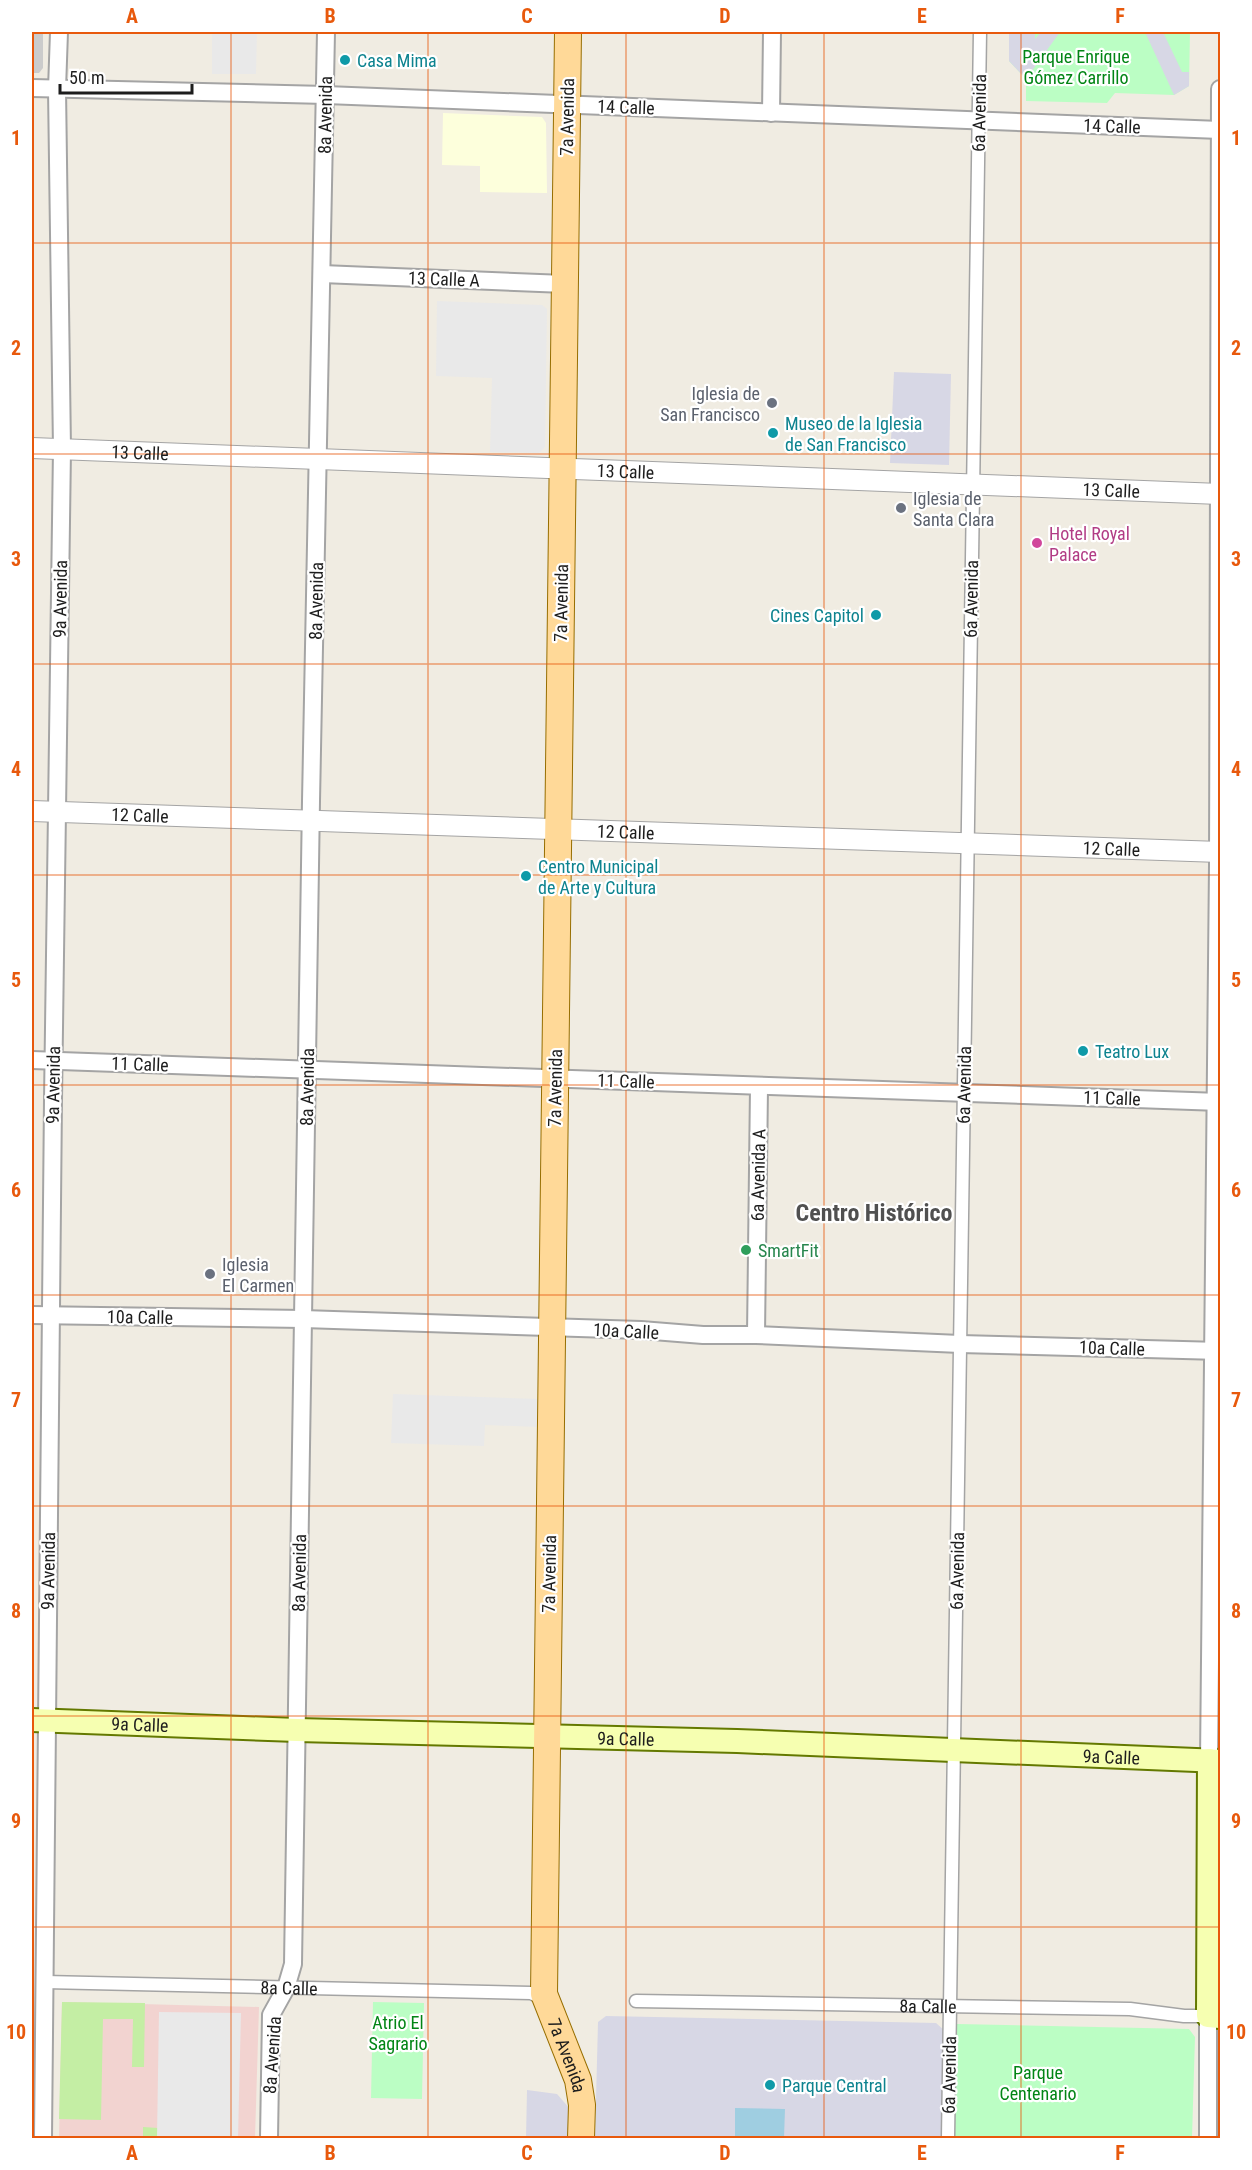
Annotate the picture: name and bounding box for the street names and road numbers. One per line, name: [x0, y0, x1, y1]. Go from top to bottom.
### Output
street label: 6a Avenida: [968, 74, 990, 152]
street label: 8a Avenida: [314, 76, 336, 154]
street label: 7a Avenida: [556, 78, 578, 156]
street label: 14 Calle: [597, 96, 655, 118]
street label: 14 Calle: [1083, 115, 1141, 137]
street label: 13 Calle A: [408, 267, 481, 291]
street label: 13 Calle: [111, 441, 169, 464]
street label: 13 Calle: [596, 459, 655, 483]
street label: 13 Calle: [1082, 478, 1140, 501]
street label: 9a Avenida: [49, 560, 71, 638]
street label: 6a Avenida: [960, 560, 982, 638]
street label: 8a Avenida: [305, 562, 327, 640]
street label: 7a Avenida: [550, 564, 572, 642]
street label: 12 Calle: [111, 803, 169, 826]
street label: 12 Calle: [597, 820, 655, 843]
street label: 12 Calle: [1082, 837, 1140, 860]
street label: 9a Avenida: [42, 1046, 64, 1124]
street label: 6a Avenida: [953, 1046, 975, 1124]
street label: 8a Avenida: [296, 1048, 318, 1126]
street label: 7a Avenida: [544, 1049, 566, 1127]
street label: 11 Calle: [111, 1053, 169, 1075]
street label: 11 Calle: [597, 1070, 655, 1092]
street label: 11 Calle: [1083, 1087, 1141, 1109]
street label: 6a Avenida A: [747, 1128, 769, 1221]
street label: 10a Calle: [107, 1306, 173, 1328]
street label: 10a Calle: [592, 1319, 660, 1343]
street label: 10a Calle: [1079, 1336, 1145, 1360]
street label: 9a Avenida: [37, 1532, 59, 1610]
street label: 6a Avenida: [946, 1532, 968, 1610]
street label: 8a Avenida: [288, 1534, 310, 1612]
street label: 7a Avenida: [538, 1535, 560, 1613]
street label: 9a Calle: [111, 1713, 169, 1736]
street label: 9a Calle: [597, 1727, 655, 1749]
street label: 9a Calle: [1082, 1745, 1140, 1768]
street label: 8a Calle: [260, 1976, 318, 1999]
street label: 8a Calle: [899, 1995, 957, 2017]
street label: 8a Avenida: [259, 2015, 285, 2095]
street label: 7a Avenida: [544, 2015, 590, 2094]
street label: 6a Avenida: [938, 2036, 960, 2114]

